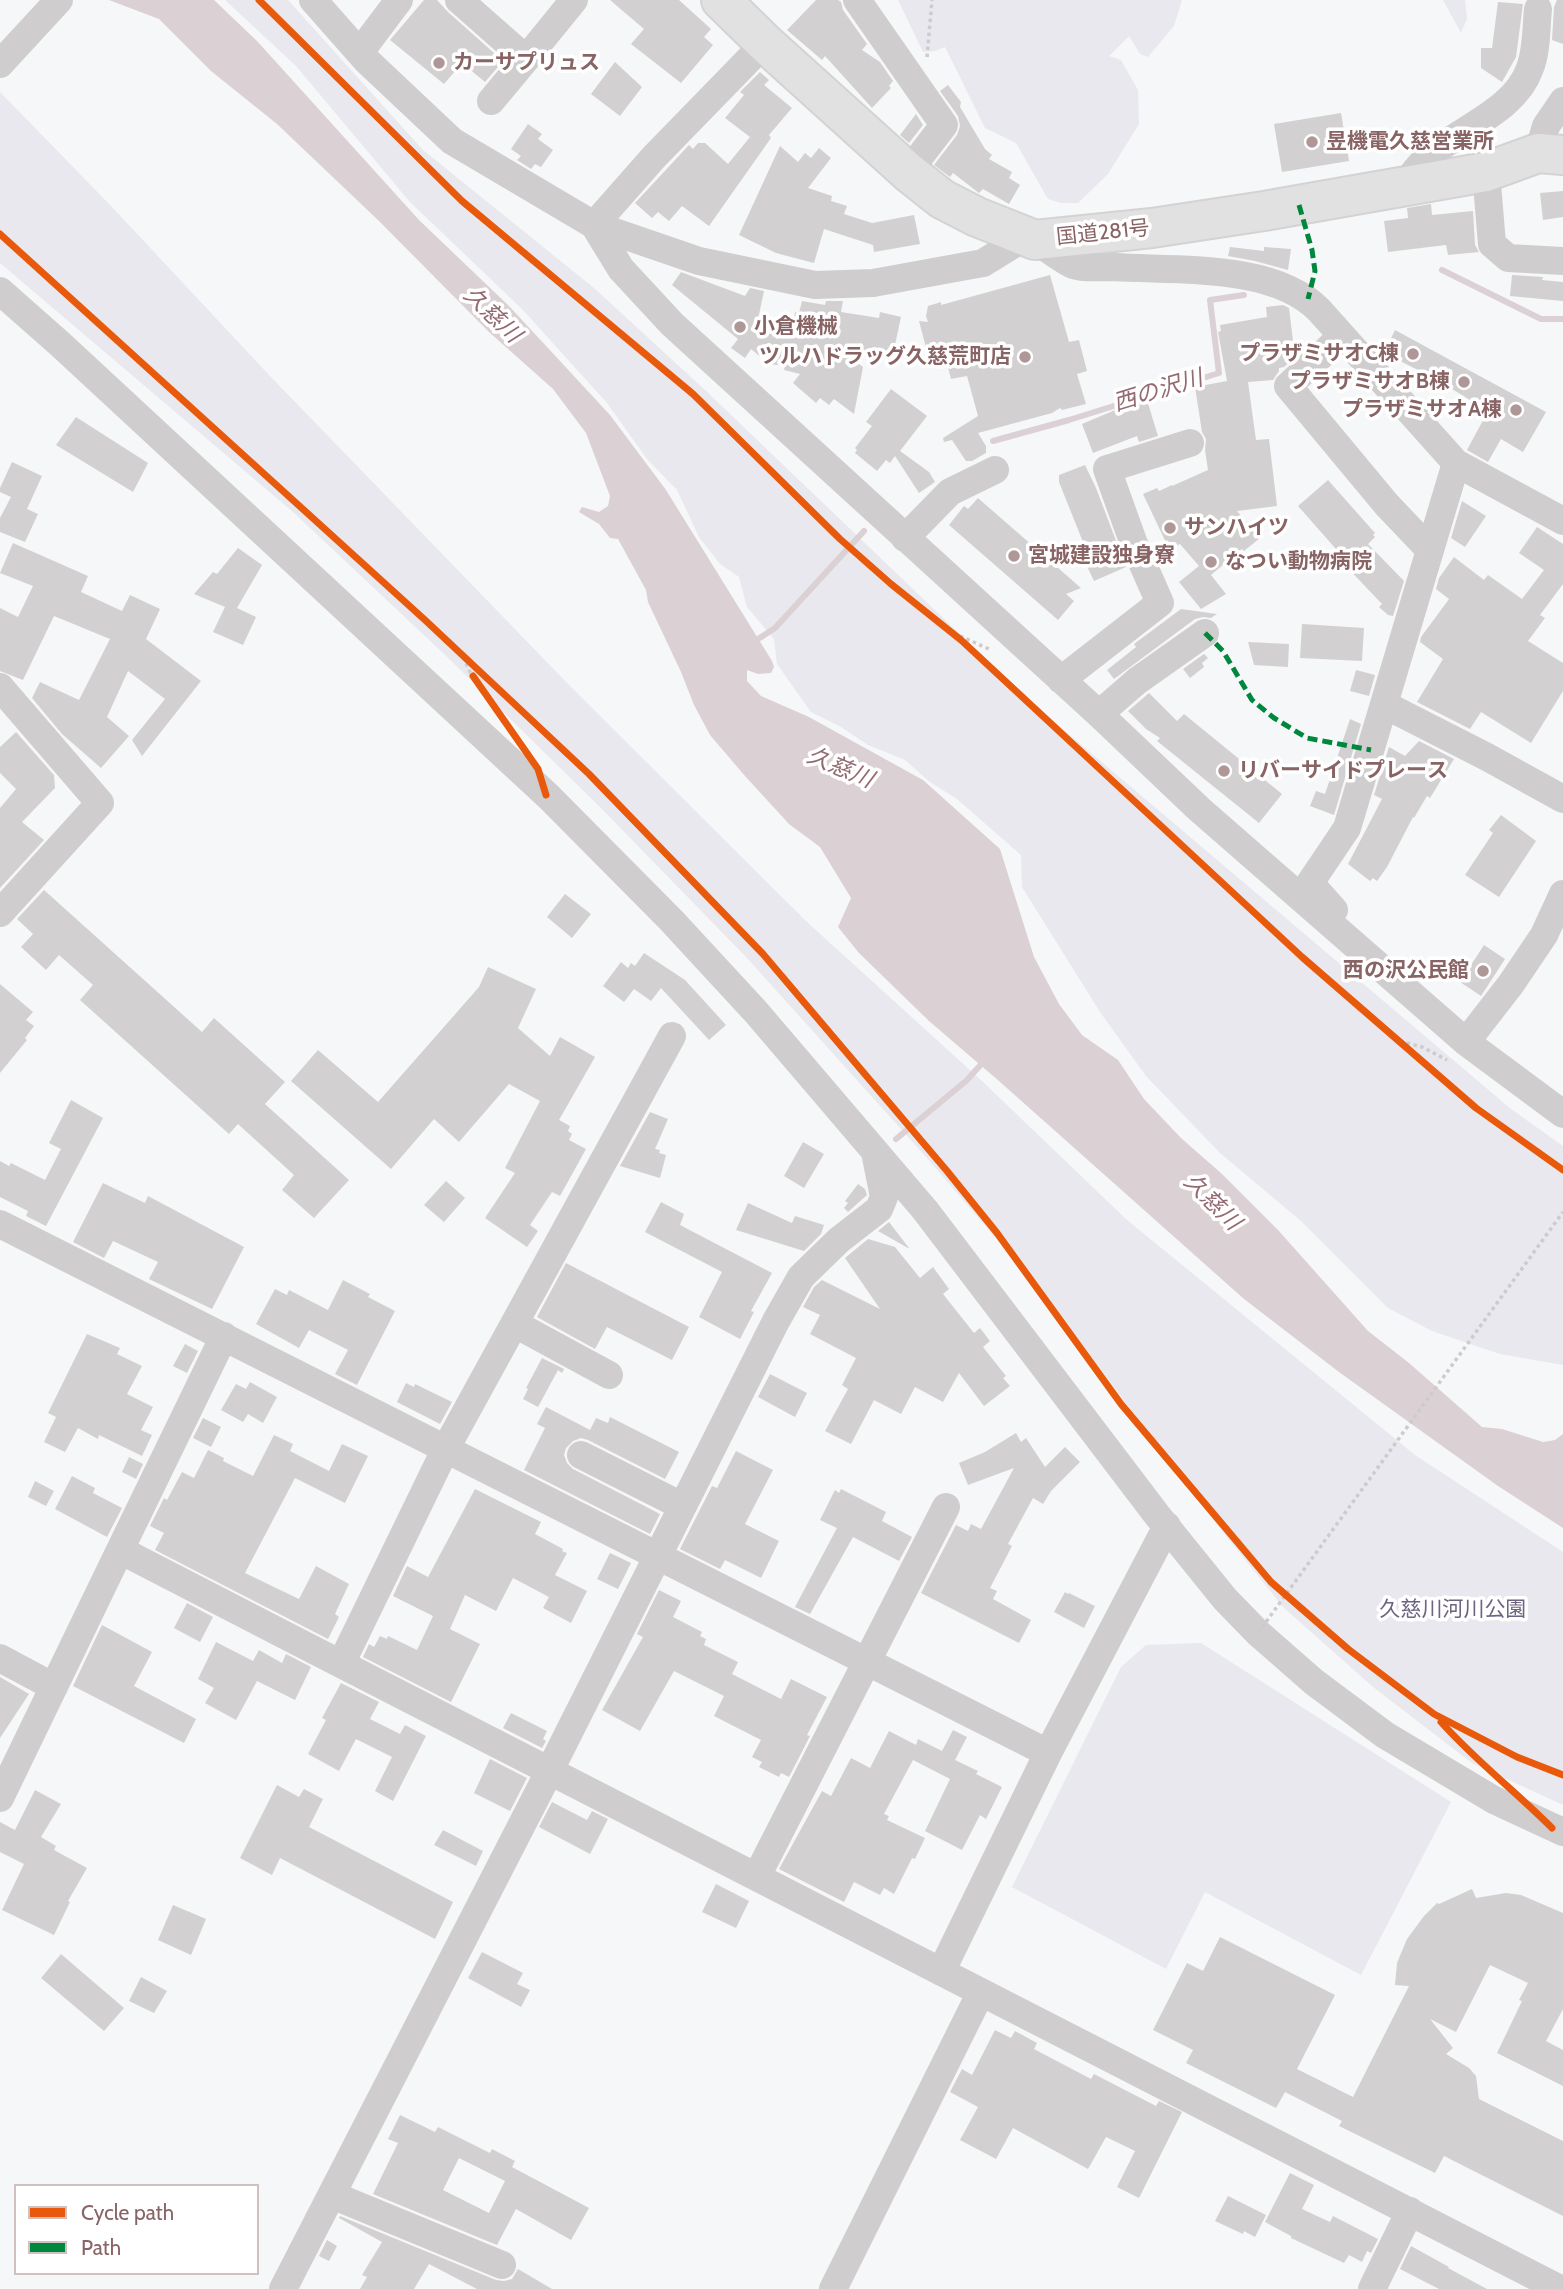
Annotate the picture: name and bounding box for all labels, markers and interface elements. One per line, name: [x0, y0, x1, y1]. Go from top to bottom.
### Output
place label: カーサプリュス: [453, 50, 600, 76]
marker: カーサプリュス: [431, 55, 447, 71]
place label: 昱機電久慈営業所: [1326, 129, 1494, 155]
marker: 昱機電久慈営業所: [1304, 134, 1320, 150]
street label: 国道281号: [1055, 216, 1151, 250]
water label: 久慈川: [458, 281, 526, 349]
place label: 小倉機械: [754, 314, 838, 340]
marker: 小倉機械: [732, 319, 748, 335]
place label: プラザミサオC棟: [1239, 341, 1399, 367]
place label: ツルハドラッグ久慈荒町店: [759, 344, 1011, 370]
marker: プラザミサオC棟: [1405, 346, 1421, 362]
marker: ツルハドラッグ久慈荒町店: [1017, 349, 1033, 365]
water label: 西の沢川: [1110, 364, 1206, 418]
place label: プラザミサオB棟: [1290, 369, 1450, 395]
marker: プラザミサオB棟: [1456, 374, 1472, 390]
place label: プラザミサオA棟: [1342, 397, 1502, 423]
marker: プラザミサオA棟: [1508, 402, 1524, 418]
place label: サンハイツ: [1184, 515, 1289, 541]
marker: サンハイツ: [1162, 520, 1178, 536]
place label: 宮城建設独身寮: [1028, 543, 1175, 569]
marker: 宮城建設独身寮: [1006, 548, 1022, 564]
place label: なつい動物病院: [1225, 549, 1372, 575]
marker: なつい動物病院: [1203, 554, 1219, 570]
water label: 久慈川: [803, 742, 877, 794]
place label: リバーサイドプレース: [1238, 758, 1448, 784]
marker: リバーサイドプレース: [1216, 763, 1232, 779]
place label: 西の沢公民館: [1343, 958, 1469, 984]
marker: 西の沢公民館: [1475, 963, 1491, 979]
water label: 久慈川: [1178, 1168, 1246, 1236]
park label: 久慈川河川公園: [1380, 1597, 1526, 1623]
legend: [14, 2184, 259, 2275]
text: Cycle path: [81, 2200, 174, 2225]
text: Path: [81, 2235, 121, 2260]

